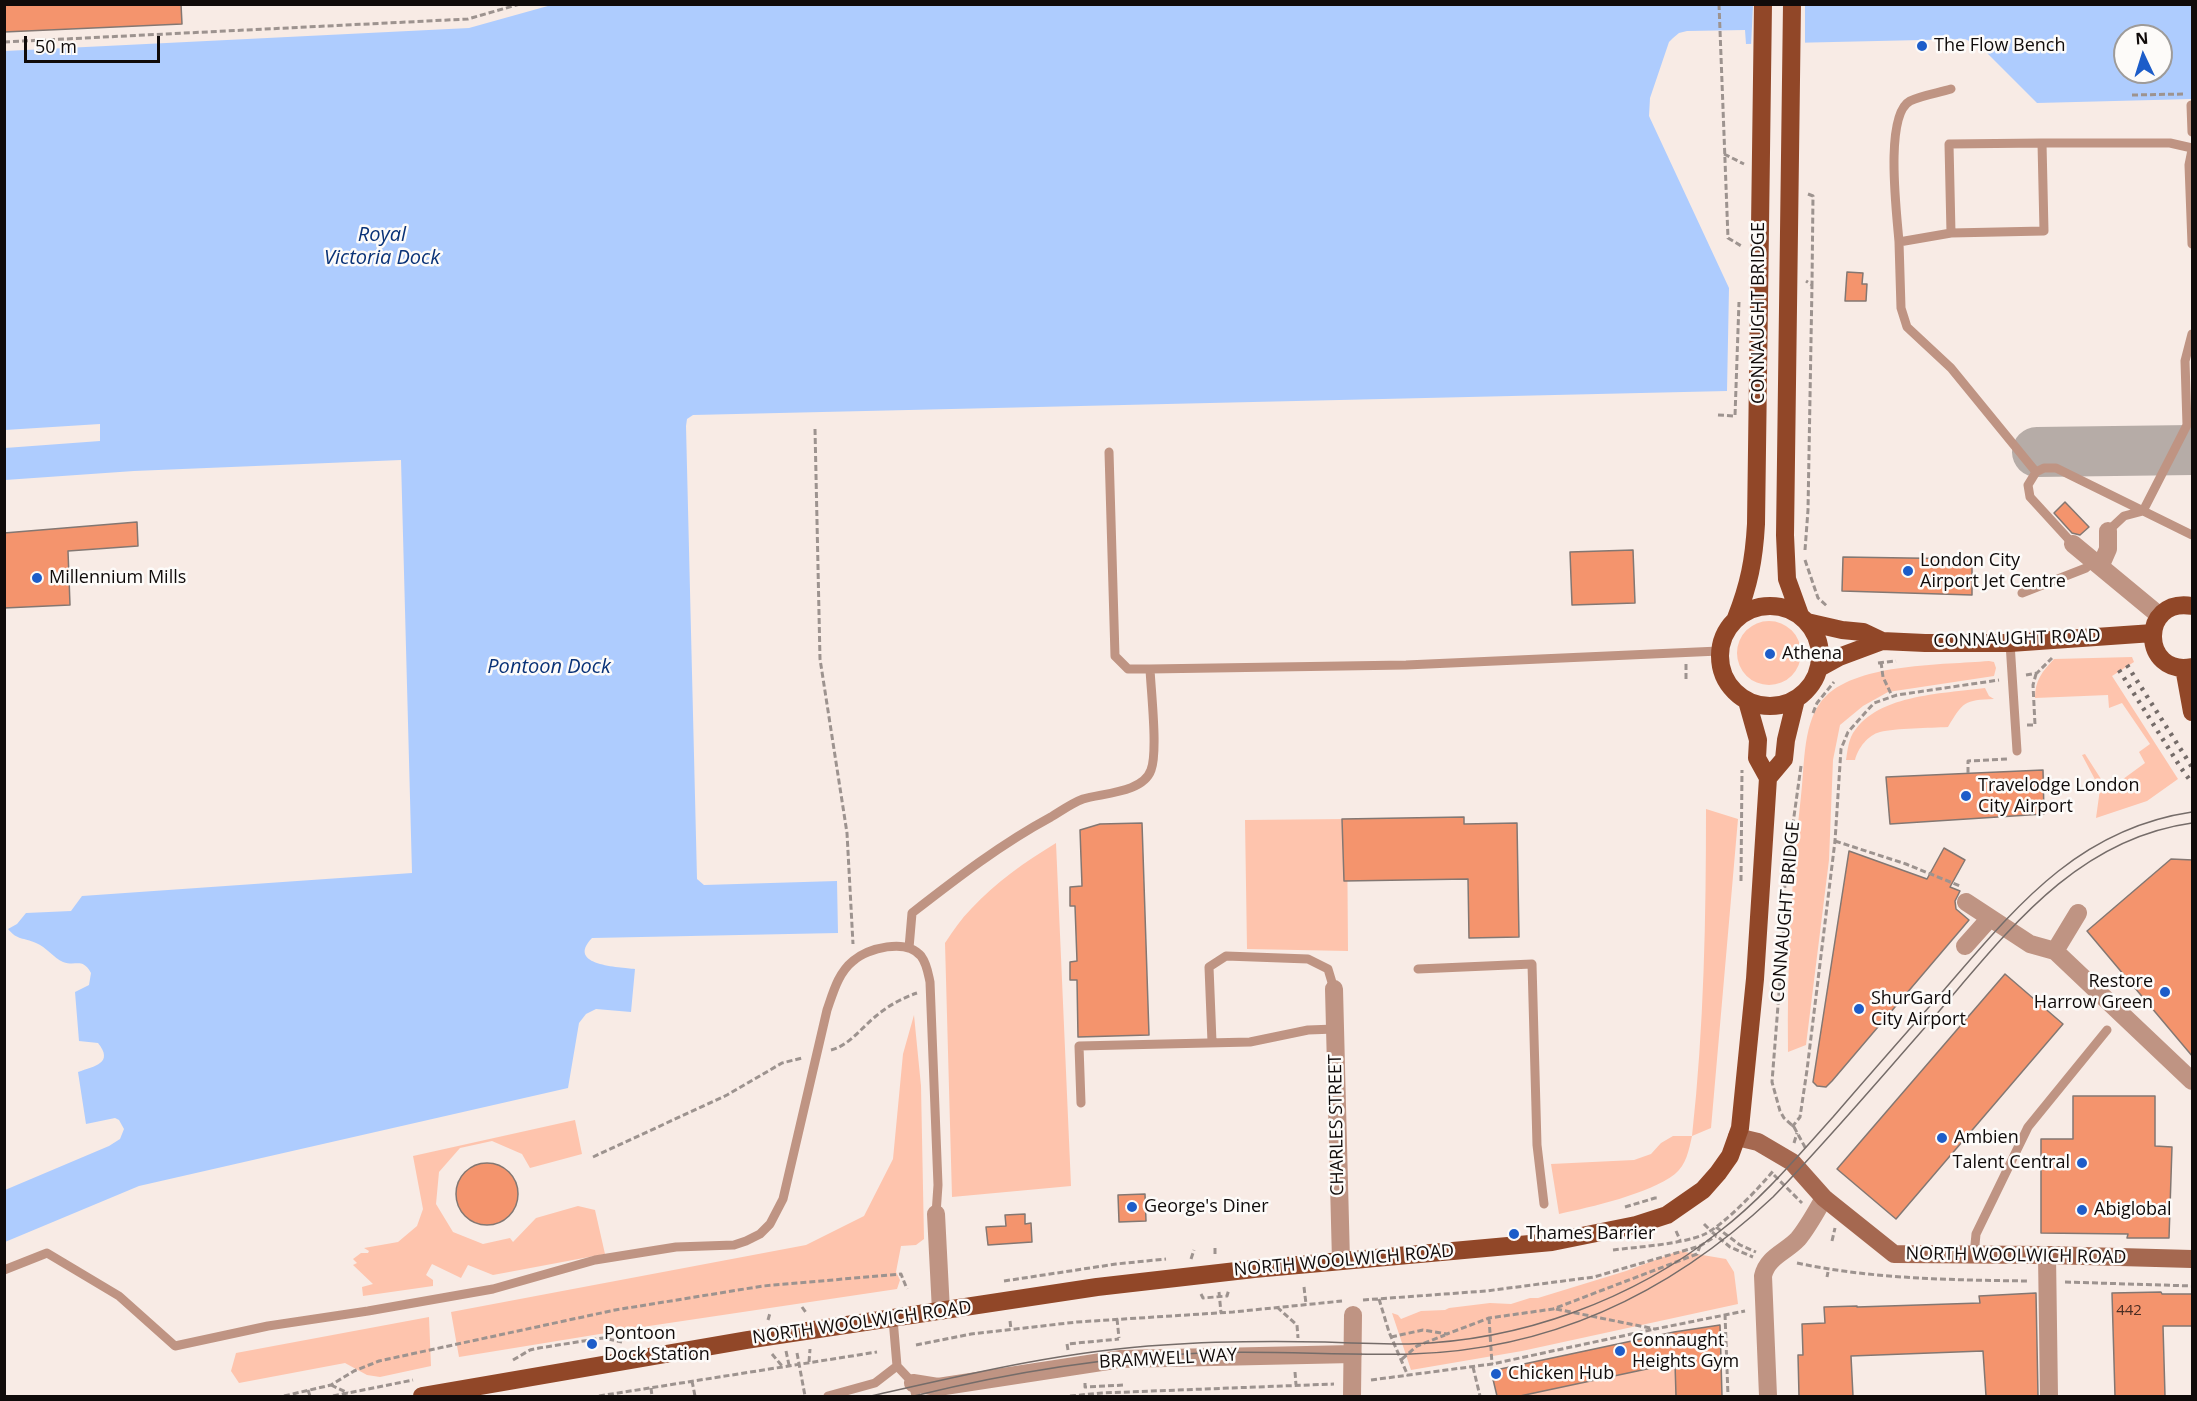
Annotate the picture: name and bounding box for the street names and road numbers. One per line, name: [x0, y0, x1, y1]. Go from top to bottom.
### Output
street label: CONNAUGHT BRIDGE: [1748, 222, 1770, 404]
street label: CONNAUGHT ROAD: [1933, 625, 2101, 653]
street label: CONNAUGHT BRIDGE: [1767, 820, 1805, 1004]
street label: CHARLES STREET: [1325, 1054, 1349, 1196]
street label: NORTH WOOLWICH ROAD: [1233, 1241, 1455, 1281]
street label: NORTH WOOLWICH ROAD: [1905, 1243, 2127, 1269]
street label: NORTH WOOLWICH ROAD: [751, 1297, 973, 1349]
street label: BRAMWELL WAY: [1098, 1345, 1238, 1373]

